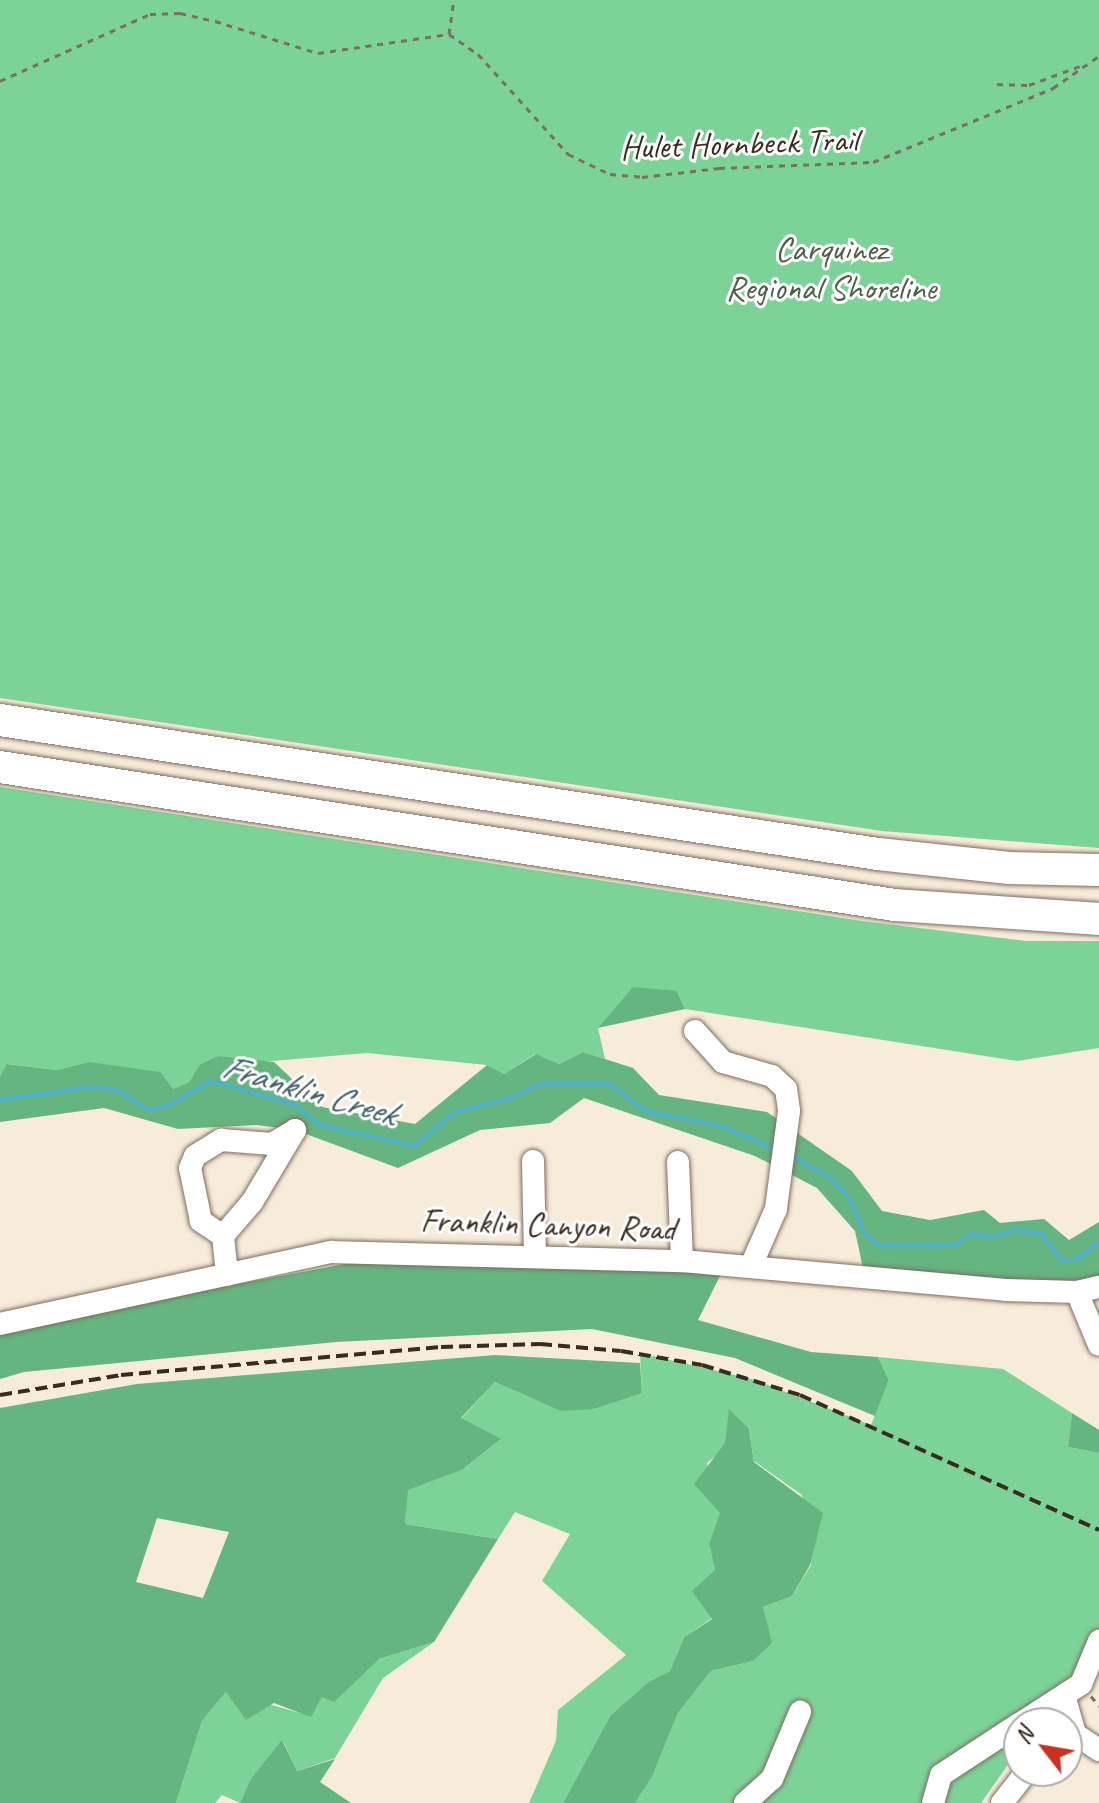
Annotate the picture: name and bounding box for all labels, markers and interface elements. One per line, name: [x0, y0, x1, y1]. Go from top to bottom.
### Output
street label: Hulet Hornbeck Trail: [620, 118, 858, 168]
park label: Carquinez Regional Shoreline: [726, 228, 936, 308]
water label: Franklin Creek: [217, 1045, 401, 1135]
street label: Franklin Canyon Road: [420, 1199, 676, 1249]
north arrow: [1003, 1707, 1083, 1787]
text: N: [1009, 1723, 1040, 1749]

